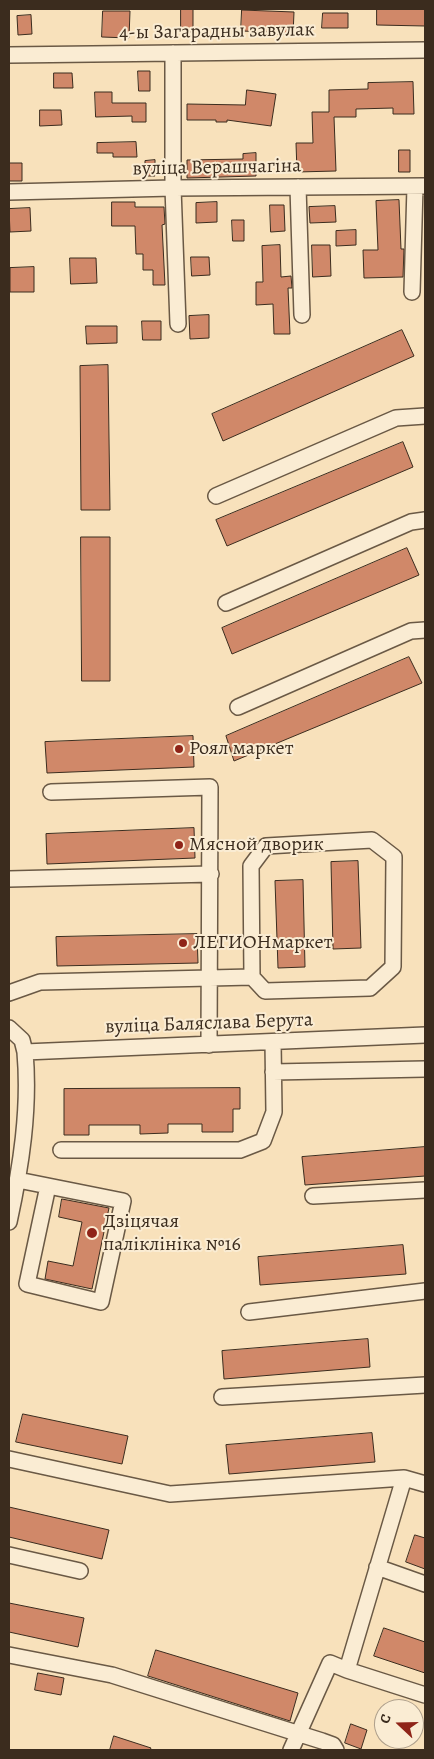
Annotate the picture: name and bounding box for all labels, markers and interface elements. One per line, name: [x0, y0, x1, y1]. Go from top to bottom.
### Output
street label: 4-ы Загарадны завулак: [119, 18, 315, 46]
street label: вуліца Верашчагіна: [132, 155, 302, 181]
place label: Роял маркет: [189, 737, 294, 761]
marker: Роял маркет: [173, 743, 185, 755]
place label: Мясной дворик: [189, 833, 324, 857]
marker: Мясной дворик: [173, 839, 185, 851]
place label: ЛЕГИОНмаркет: [193, 931, 333, 955]
marker: ЛЕГИОНмаркет: [177, 937, 189, 949]
street label: вуліца Баляслава Берута: [105, 1008, 313, 1040]
place label: Дзіцячая паліклініка №16: [103, 1210, 241, 1257]
marker: Дзіцячая паліклініка №16: [85, 1226, 99, 1240]
north arrow: [374, 1699, 424, 1749]
text: С: [375, 1711, 396, 1726]

